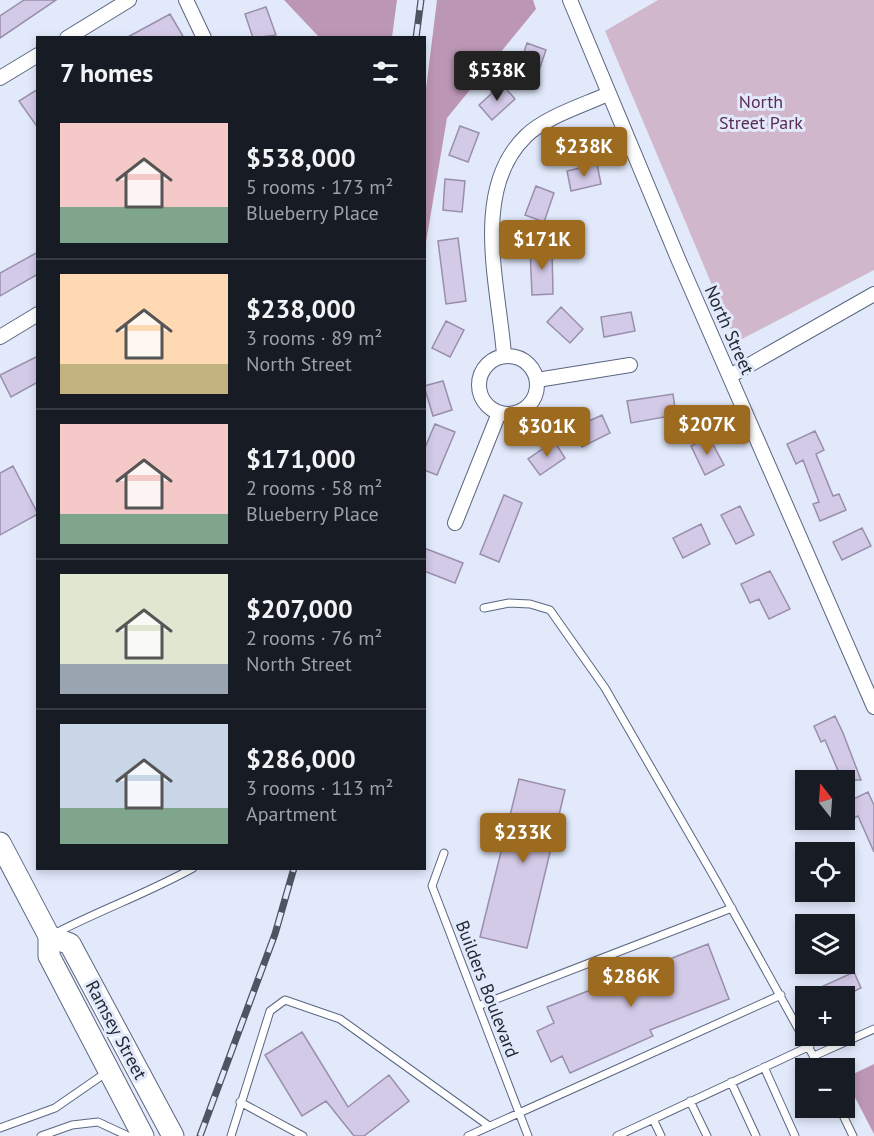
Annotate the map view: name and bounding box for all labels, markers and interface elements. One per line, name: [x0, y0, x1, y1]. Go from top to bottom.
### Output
pin: $538K: [455, 51, 539, 102]
text: 7 homes: [60, 56, 153, 89]
icon: filters: [369, 56, 402, 89]
text: $538K: [468, 57, 526, 83]
park label: North Street Park: [719, 90, 803, 134]
pin: $238K: [542, 127, 626, 178]
text: $238K: [555, 133, 613, 159]
text: $538,000: [246, 141, 356, 174]
icon: home: [108, 147, 180, 219]
text: 5 rooms · 173 m²: [246, 174, 393, 200]
text: Blueberry Place: [246, 200, 379, 226]
pin: $171K: [500, 220, 584, 271]
text: $171K: [513, 226, 571, 252]
street label: North Street: [700, 282, 759, 378]
text: $238,000: [246, 292, 356, 325]
icon: home: [108, 298, 180, 370]
text: 3 rooms · 89 m²: [246, 325, 382, 351]
text: North Street: [246, 351, 352, 377]
pin: $207K: [665, 405, 749, 456]
pin: $301K: [505, 407, 589, 458]
text: $207K: [678, 411, 736, 437]
text: $301K: [518, 413, 576, 439]
text: $171,000: [246, 442, 356, 475]
icon: home: [108, 448, 180, 520]
text: 2 rooms · 58 m²: [246, 475, 382, 501]
text: Blueberry Place: [246, 501, 379, 527]
text: $207,000: [246, 592, 353, 625]
icon: home: [108, 598, 180, 670]
text: 2 rooms · 76 m²: [246, 625, 382, 651]
text: North Street: [246, 651, 352, 677]
text: $286,000: [246, 742, 356, 775]
icon: home: [108, 748, 180, 820]
north arrow: [795, 770, 855, 830]
map controls: [795, 770, 855, 1118]
text: 3 rooms · 113 m²: [246, 775, 393, 801]
text: Apartment: [246, 801, 337, 827]
pin: $233K: [481, 813, 565, 864]
text: $233K: [494, 819, 552, 845]
button: locate: [795, 842, 855, 902]
button: layers: [795, 914, 855, 974]
street label: Builders Boulevard: [451, 917, 524, 1061]
pin: $286K: [589, 957, 673, 1008]
text: $286K: [602, 963, 660, 989]
street label: Ramsey Street: [81, 976, 152, 1083]
button: +: [795, 986, 855, 1046]
button: −: [795, 1058, 855, 1118]

